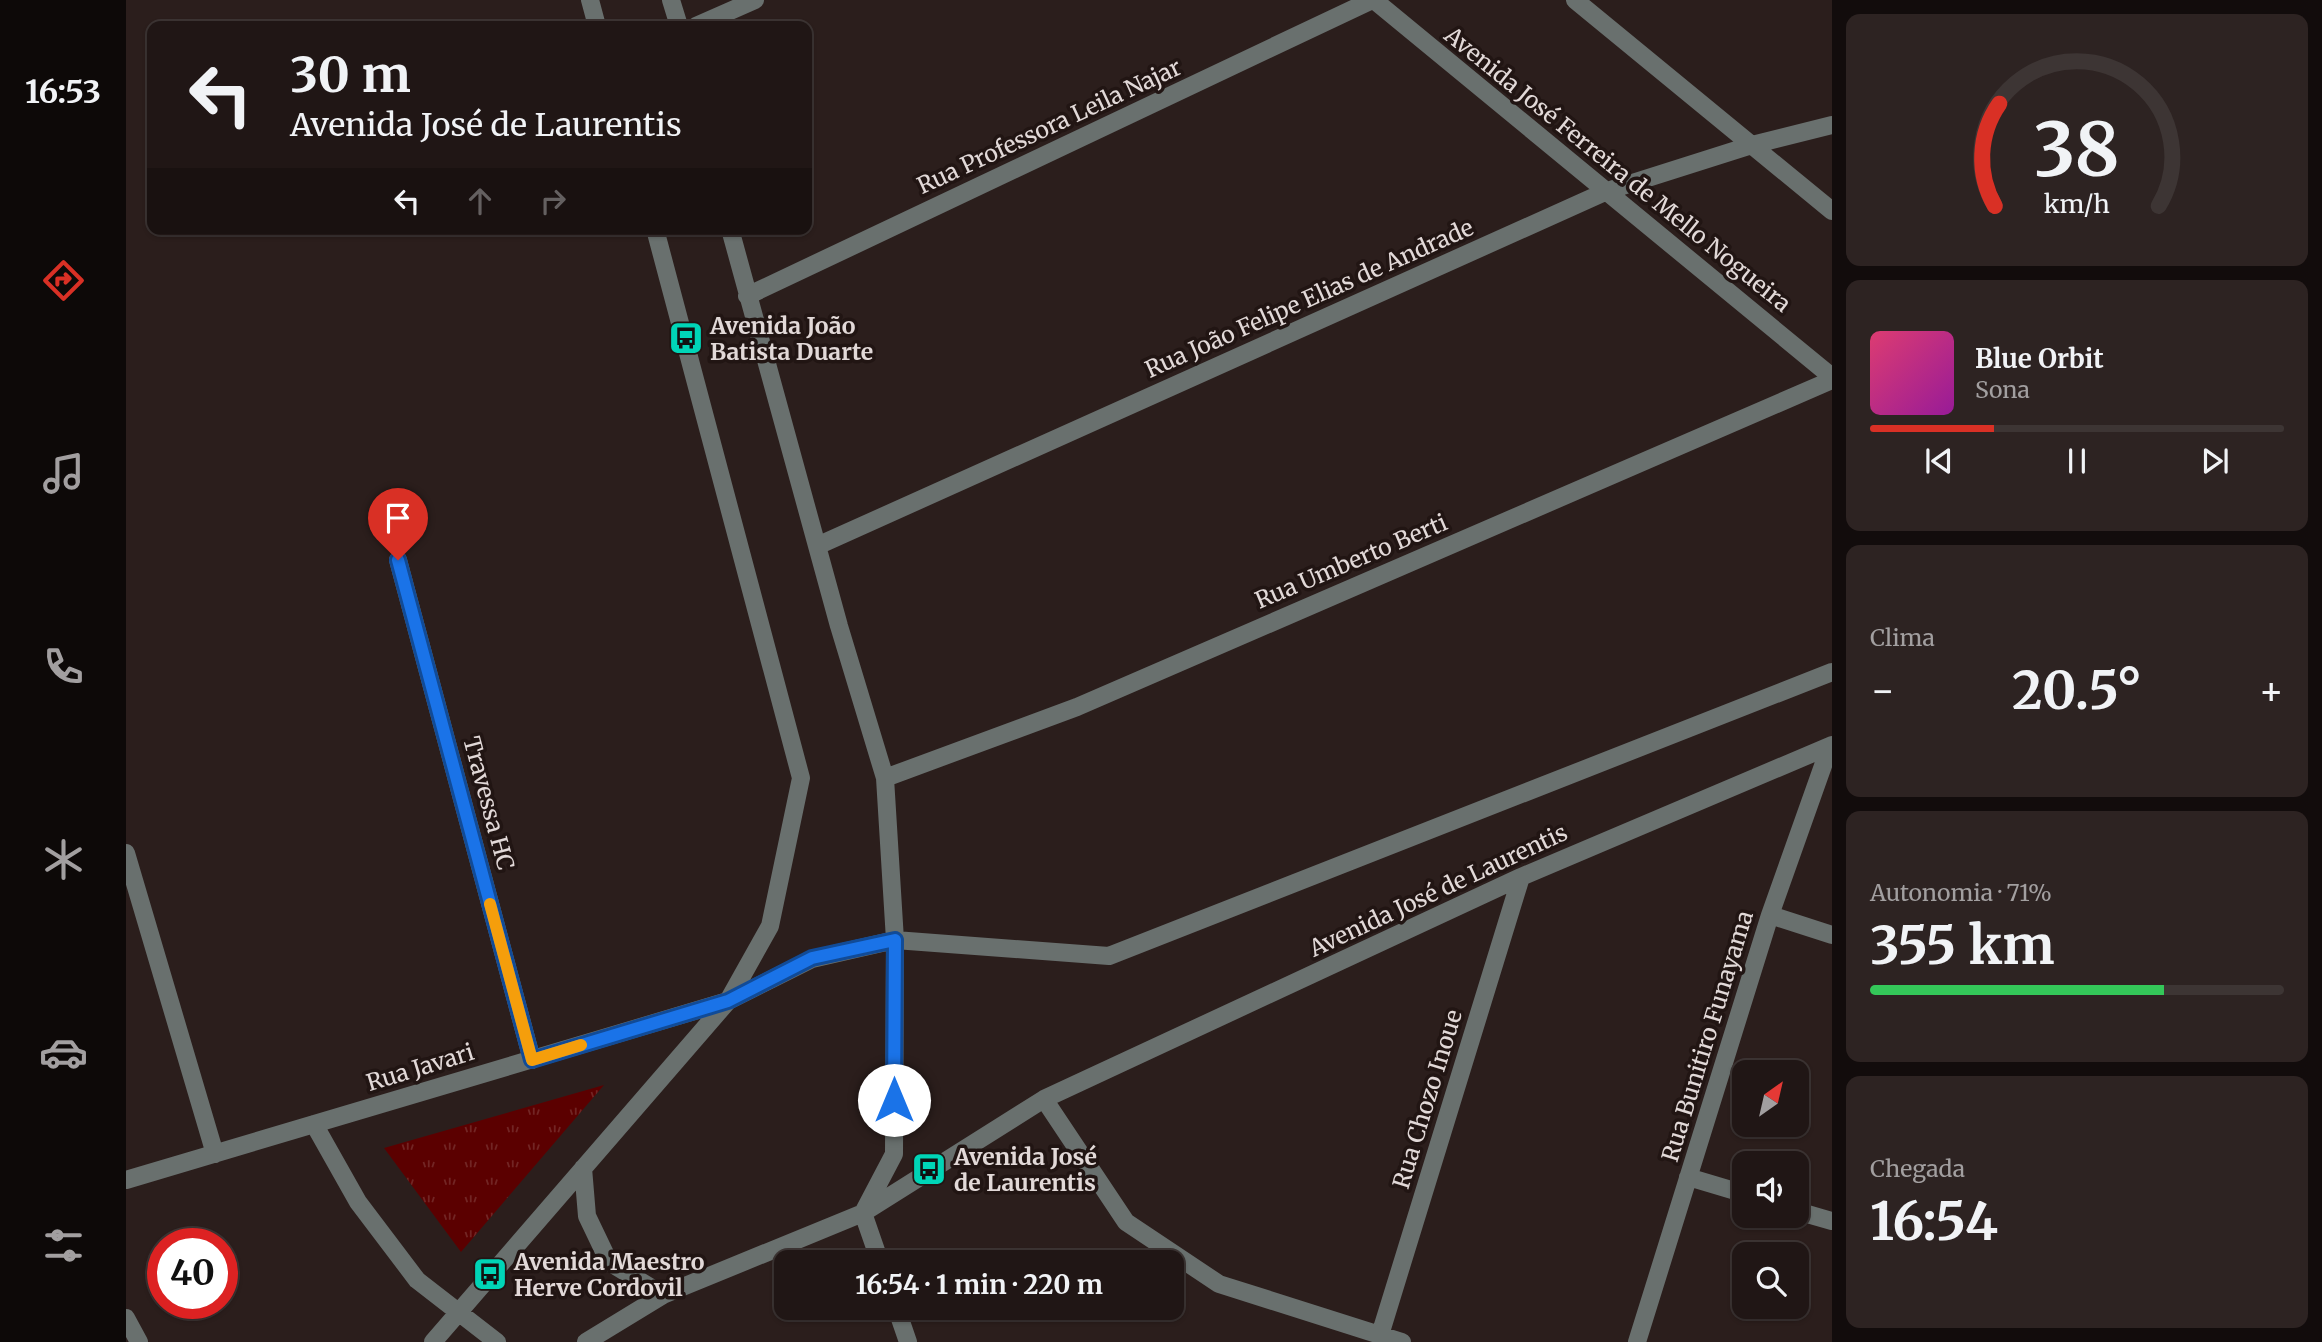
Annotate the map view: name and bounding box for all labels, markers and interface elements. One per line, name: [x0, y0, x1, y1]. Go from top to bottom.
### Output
street label: Avenida José Ferreira de Mello Nogueira: [1438, 19, 1797, 318]
text: 30 m: [290, 44, 411, 105]
icon: left: [175, 49, 266, 140]
street label: Rua Professora Leila Najar: [912, 52, 1186, 200]
text: 16:53: [25, 72, 101, 112]
text: 38: [2034, 104, 2120, 196]
text: Avenida José de Laurentis: [290, 105, 682, 145]
icon: left: [388, 182, 426, 220]
icon: ahead: [461, 182, 499, 220]
icon: right: [534, 182, 572, 220]
text: km/h: [2044, 188, 2110, 220]
street label: Rua João Felipe Elias de Andrade: [1140, 212, 1478, 384]
icon: directions: [39, 256, 88, 305]
place label: Avenida João Batista Duarte: [709, 311, 873, 366]
bus stop icon: Avenida João Batista Duarte: [667, 319, 705, 357]
text: Blue Orbit: [1975, 342, 2104, 375]
text: Sona: [1975, 375, 2030, 404]
icon: previous: [1920, 442, 1958, 480]
icon: pause: [2058, 442, 2096, 480]
icon: next: [2196, 442, 2234, 480]
icon: music: [39, 449, 88, 498]
pin: [368, 488, 428, 560]
icon: arrive: [379, 499, 417, 537]
street label: Rua Umberto Berti: [1250, 507, 1452, 615]
text: Clima: [1870, 623, 1935, 652]
icon: phone: [39, 642, 88, 691]
text: 20.5°: [2012, 658, 2142, 723]
text: −: [1870, 667, 1895, 714]
text: +: [2259, 667, 2284, 714]
street label: Travessa HC: [457, 733, 521, 873]
street label: Avenida José de Laurentis: [1303, 817, 1572, 963]
icon: climate: [39, 835, 88, 884]
text: Autonomia · 71%: [1870, 878, 2052, 907]
street label: Rua Bunitiro Funayama: [1655, 907, 1759, 1165]
text: 355 km: [1870, 913, 2054, 978]
street label: Rua Chozo Inoue: [1386, 1006, 1468, 1192]
icon: car: [39, 1028, 88, 1077]
street label: Rua Javari: [363, 1037, 477, 1097]
north arrow: [1732, 1060, 1810, 1138]
map controls: [1732, 1060, 1809, 1319]
position arrow: [857, 1063, 931, 1137]
place label: Avenida José de Laurentis: [953, 1142, 1097, 1197]
bus stop icon: Avenida José de Laurentis: [910, 1150, 948, 1188]
button: sound: [1732, 1151, 1809, 1228]
text: Chegada: [1870, 1154, 1965, 1183]
text: 16:54: [1870, 1189, 1998, 1254]
icon: filters: [39, 1221, 88, 1270]
speed limit sign: 40: [147, 1228, 238, 1319]
button: search: [1732, 1242, 1809, 1319]
place label: Avenida Maestro Herve Cordovil: [513, 1247, 705, 1302]
bus stop icon: Avenida Maestro Herve Cordovil: [471, 1255, 509, 1293]
text: 16:54 · 1 min · 220 m: [855, 1268, 1103, 1301]

